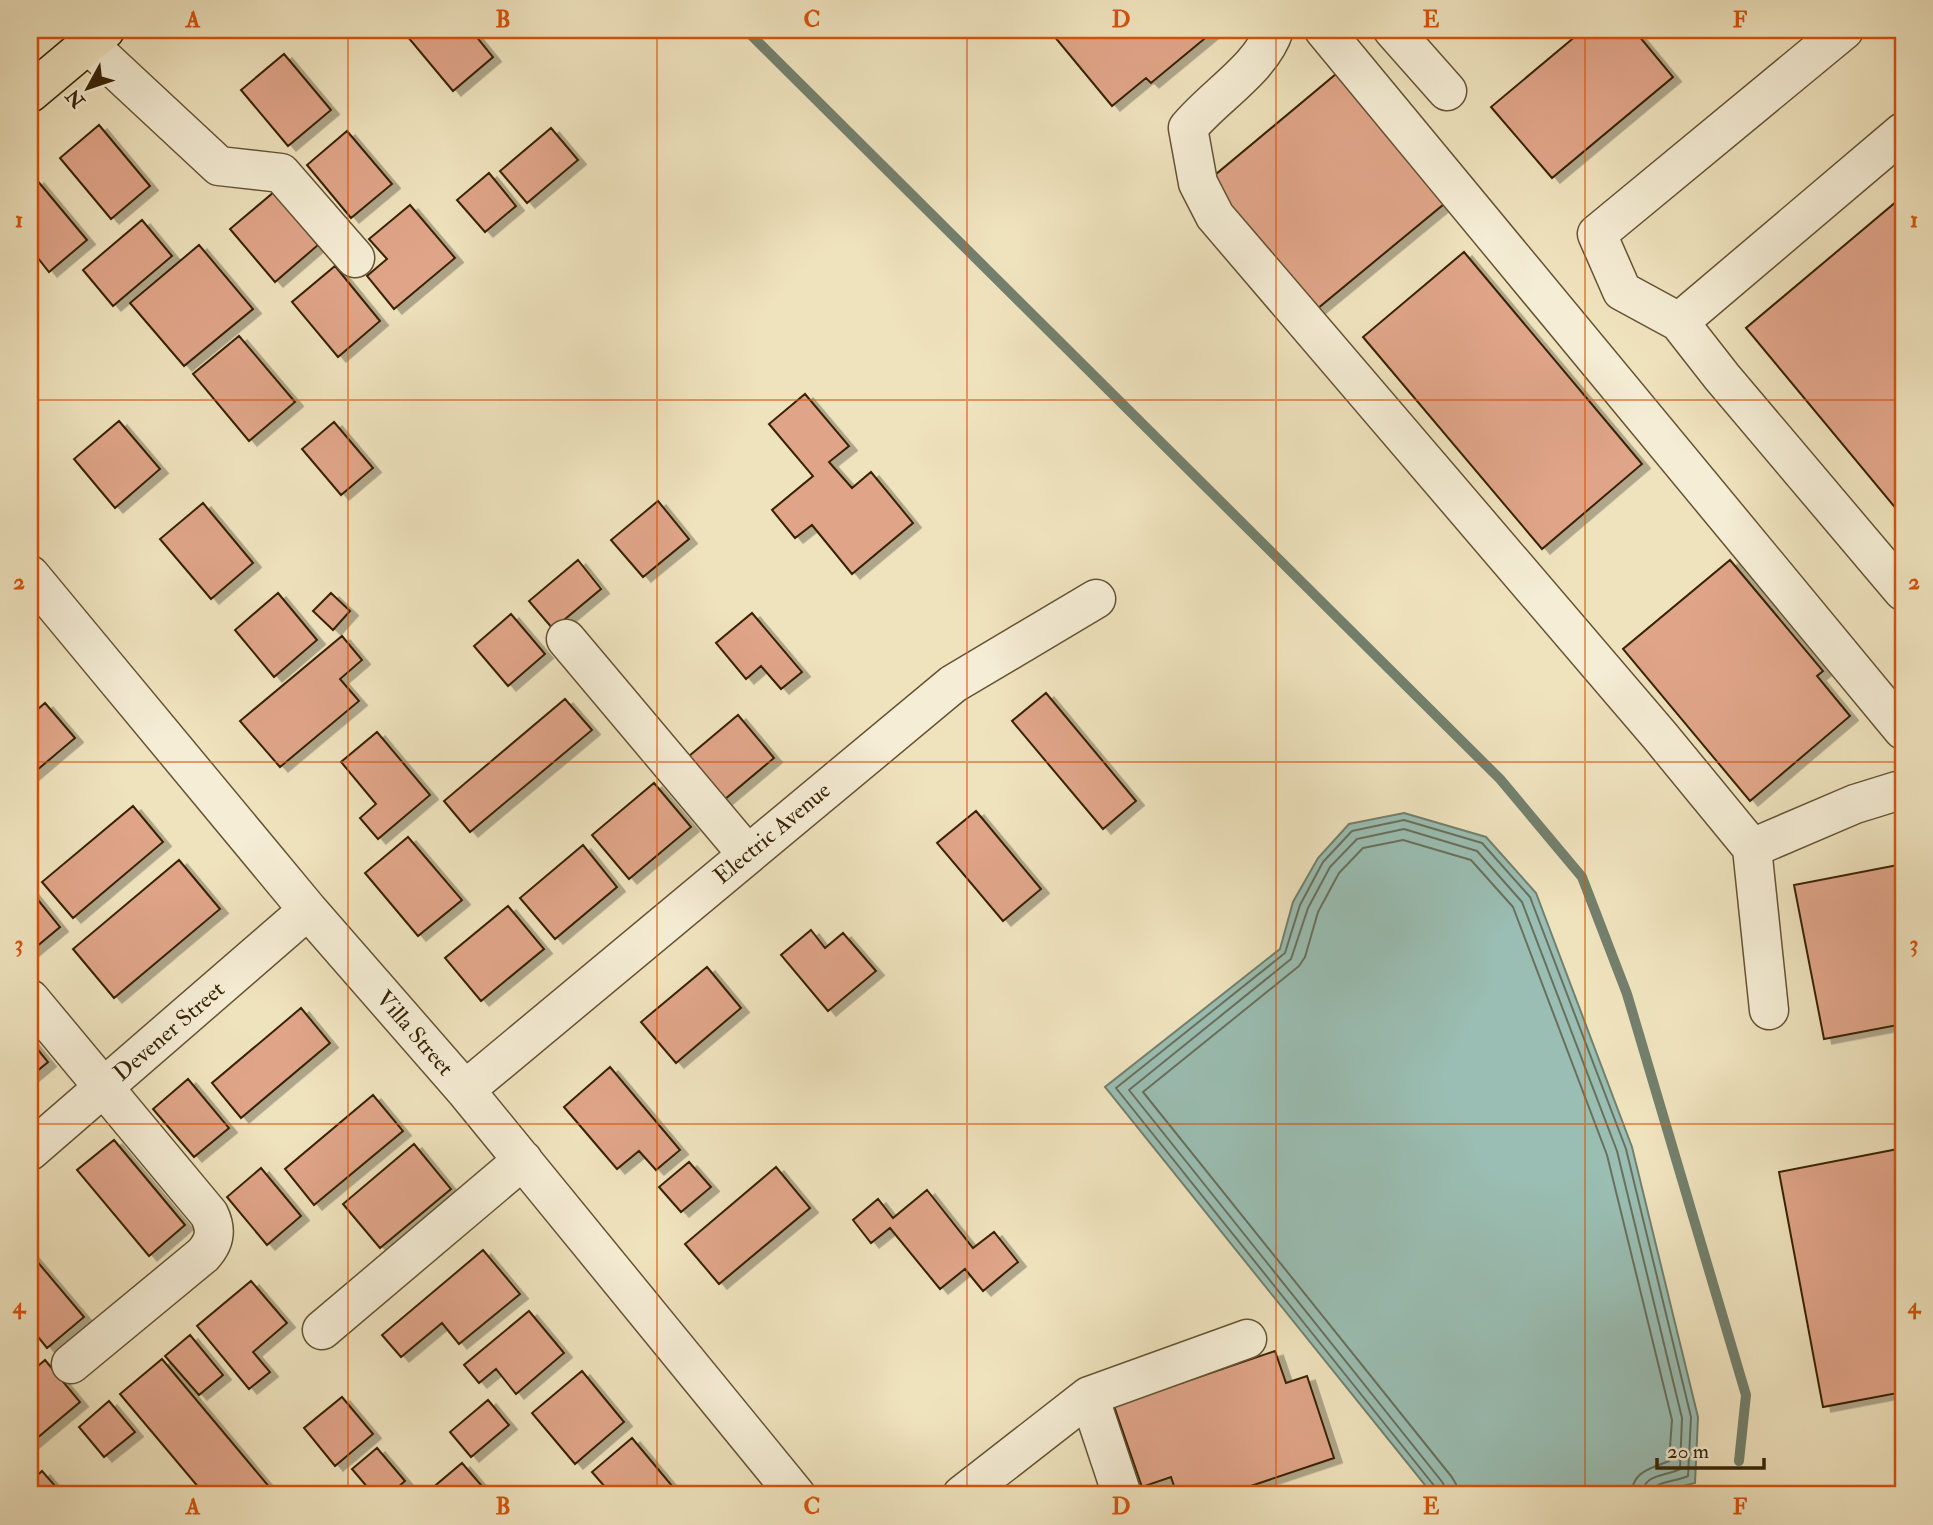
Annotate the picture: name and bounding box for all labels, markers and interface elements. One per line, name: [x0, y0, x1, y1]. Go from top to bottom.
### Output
text: A: [185, 5, 201, 34]
text: B: [495, 5, 511, 34]
text: C: [804, 5, 820, 34]
text: D: [1112, 5, 1130, 34]
text: E: [1423, 5, 1440, 34]
text: F: [1733, 5, 1748, 34]
north arrow: [52, 52, 122, 122]
text: N: [60, 83, 91, 113]
text: 1: [15, 205, 23, 234]
text: 1: [1910, 205, 1918, 234]
text: 2: [13, 567, 25, 596]
text: 2: [1908, 567, 1920, 596]
street label: Electric Avenue: [708, 775, 837, 890]
text: 3: [15, 929, 23, 958]
text: 3: [1910, 929, 1918, 958]
street label: Devener Street: [107, 975, 231, 1087]
street label: Villa Street: [370, 984, 460, 1082]
text: 4: [12, 1291, 27, 1320]
text: 4: [1907, 1291, 1922, 1320]
scale bar: [1657, 1427, 1763, 1471]
text: 20 m: [1667, 1438, 1709, 1465]
text: A: [185, 1492, 201, 1521]
text: B: [495, 1492, 511, 1521]
text: C: [804, 1492, 820, 1521]
text: D: [1112, 1492, 1130, 1521]
text: E: [1423, 1492, 1440, 1521]
text: F: [1733, 1492, 1748, 1521]

